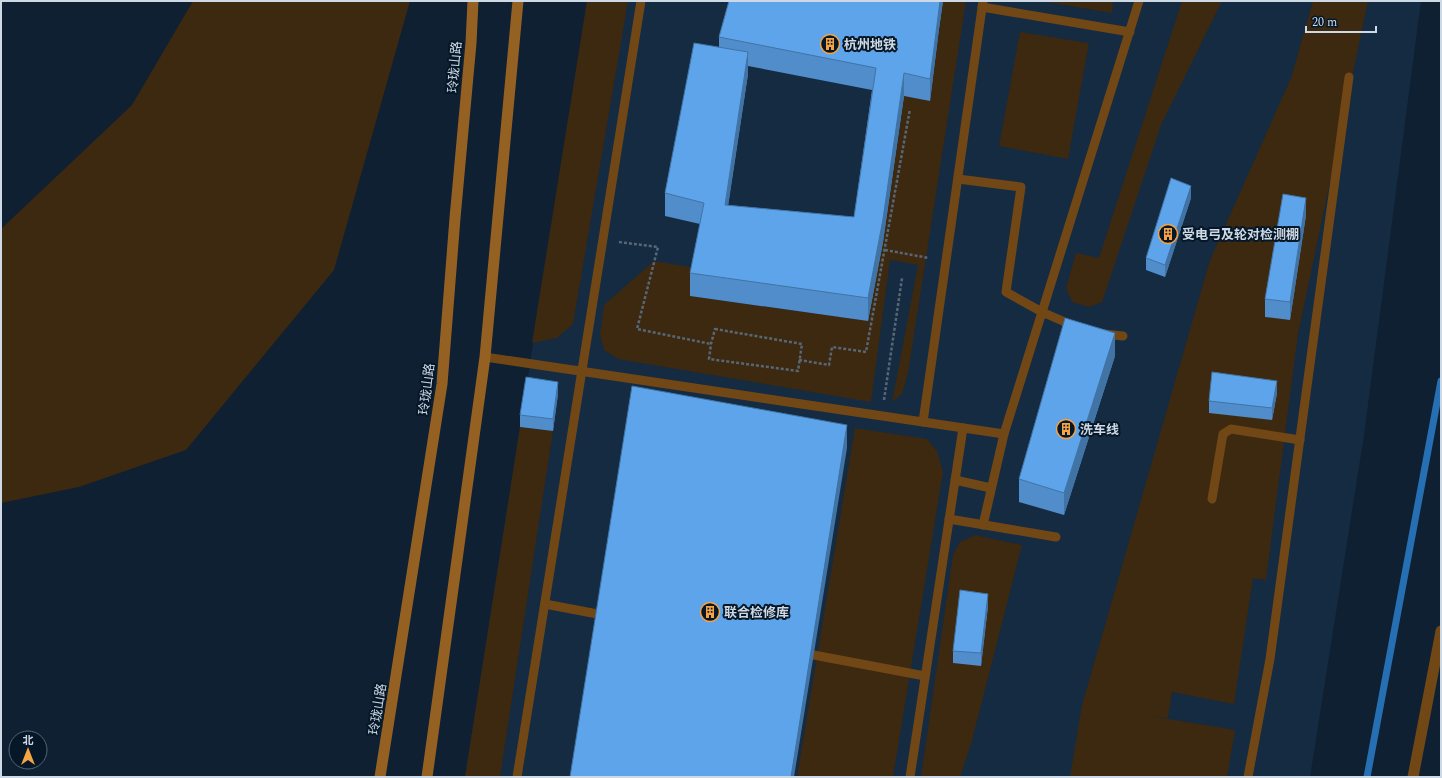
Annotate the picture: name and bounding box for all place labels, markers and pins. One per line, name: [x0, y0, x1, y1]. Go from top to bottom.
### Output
building icon: 杭州地铁: [819, 33, 841, 55]
place label: 杭州地铁: [844, 35, 896, 55]
building icon: 受电弓及轮对检测棚: [1157, 223, 1179, 245]
place label: 受电弓及轮对检测棚: [1182, 225, 1299, 245]
building icon: 洗车线: [1055, 418, 1077, 440]
place label: 洗车线: [1080, 420, 1119, 440]
building icon: 联合检修库: [699, 601, 721, 623]
place label: 联合检修库: [724, 603, 789, 623]

